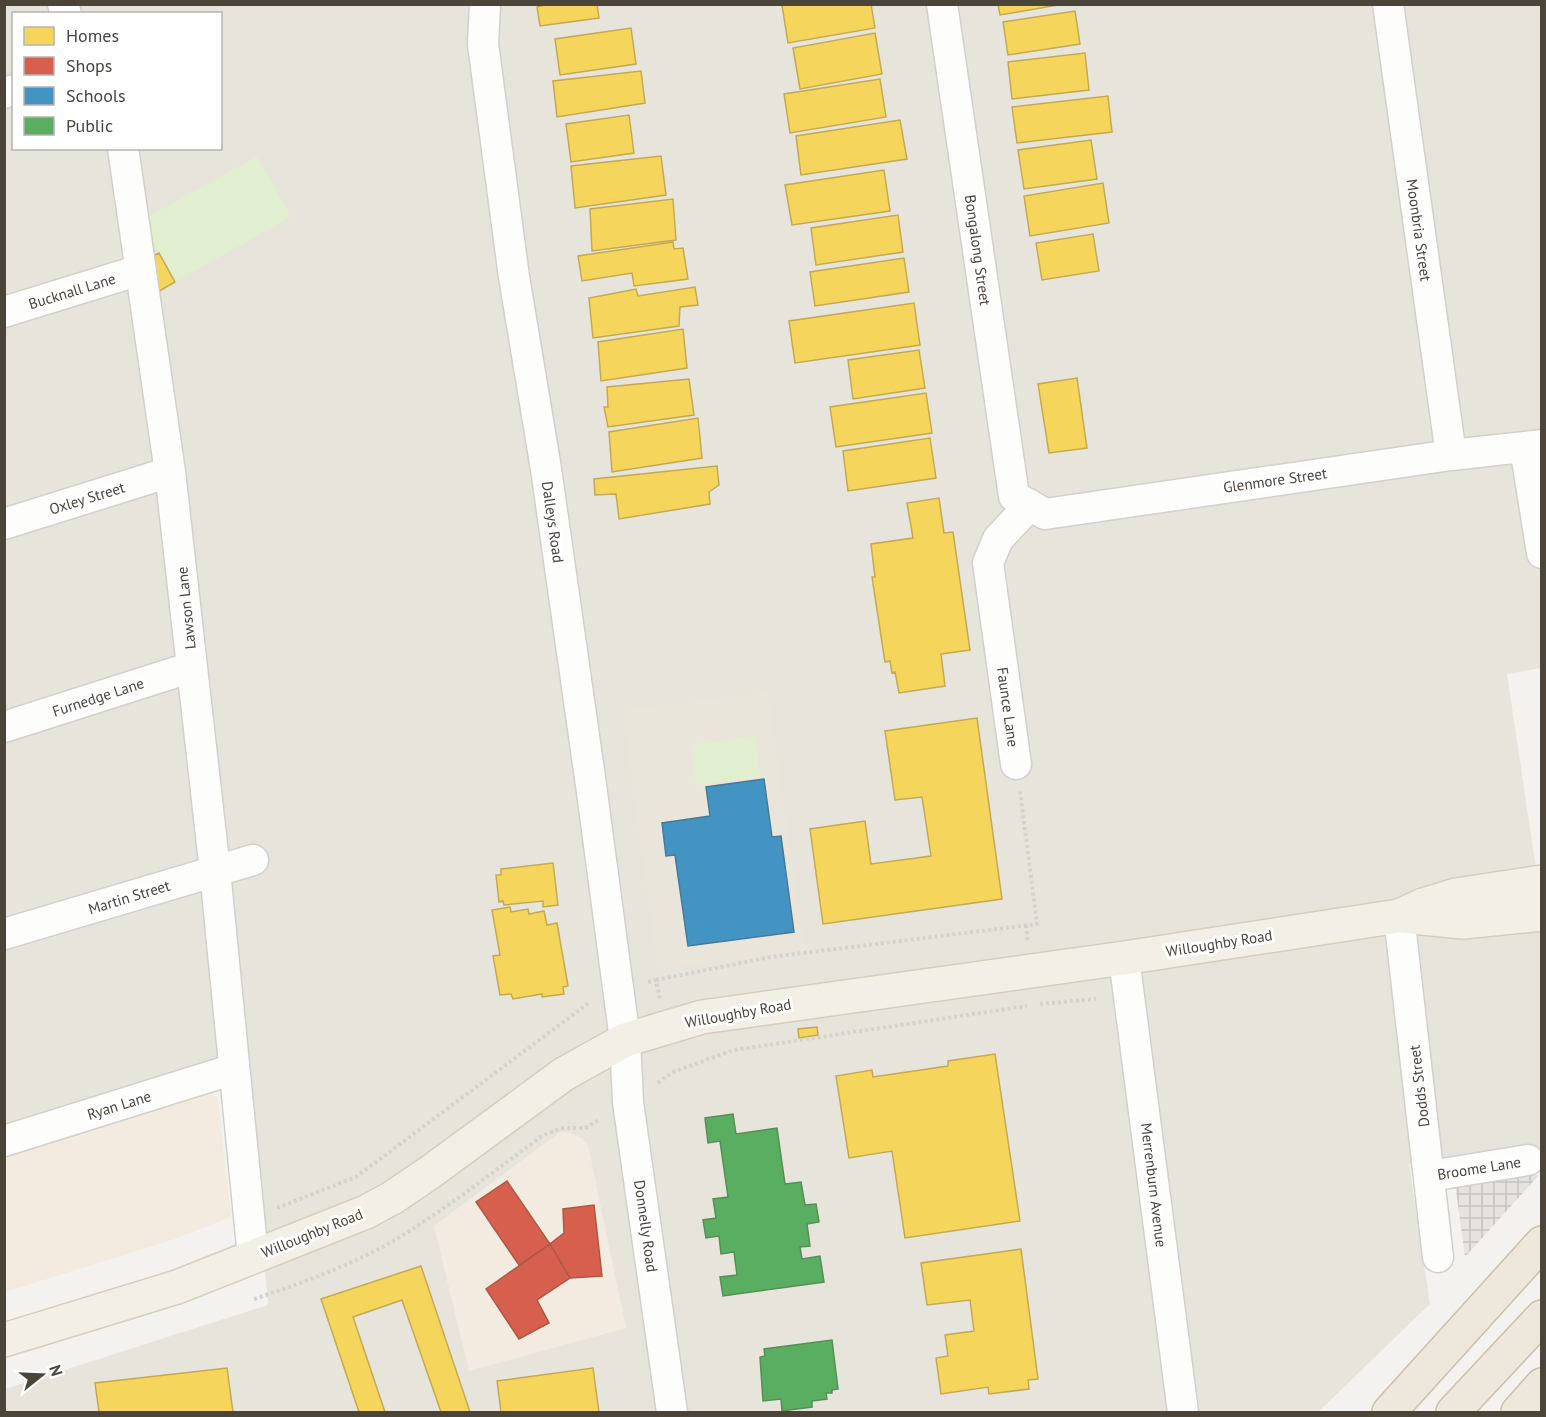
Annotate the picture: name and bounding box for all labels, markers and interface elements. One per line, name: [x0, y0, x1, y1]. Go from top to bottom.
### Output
legend: [12, 12, 222, 150]
text: Homes: [66, 24, 119, 47]
text: Shops: [66, 54, 112, 77]
text: Schools: [66, 84, 126, 107]
text: Public: [66, 114, 113, 137]
street label: Moonbria Street: [1402, 178, 1436, 282]
street label: Bongalong Street: [961, 193, 995, 307]
street label: Bucknall Lane: [26, 269, 118, 313]
street label: Glenmore Street: [1222, 463, 1328, 497]
street label: Oxley Street: [47, 478, 127, 518]
street label: Dalleys Road: [538, 480, 568, 564]
street label: Lawson Lane: [172, 566, 200, 650]
street label: Faunce Lane: [993, 666, 1023, 748]
street label: Furnedge Lane: [50, 673, 146, 721]
street label: Martin Street: [86, 876, 172, 918]
street label: Willoughby Road: [1164, 925, 1274, 961]
street label: Willoughby Road: [683, 994, 793, 1032]
street label: Dodds Street: [1405, 1044, 1433, 1128]
street label: Ryan Lane: [85, 1086, 153, 1124]
street label: Merrenburn Avenue: [1137, 1122, 1171, 1248]
street label: Broome Lane: [1436, 1152, 1522, 1184]
street label: Donnelly Road: [630, 1179, 662, 1273]
street label: Willoughby Road: [259, 1204, 365, 1262]
north arrow: [12, 1345, 72, 1405]
text: N: [45, 1362, 67, 1378]

